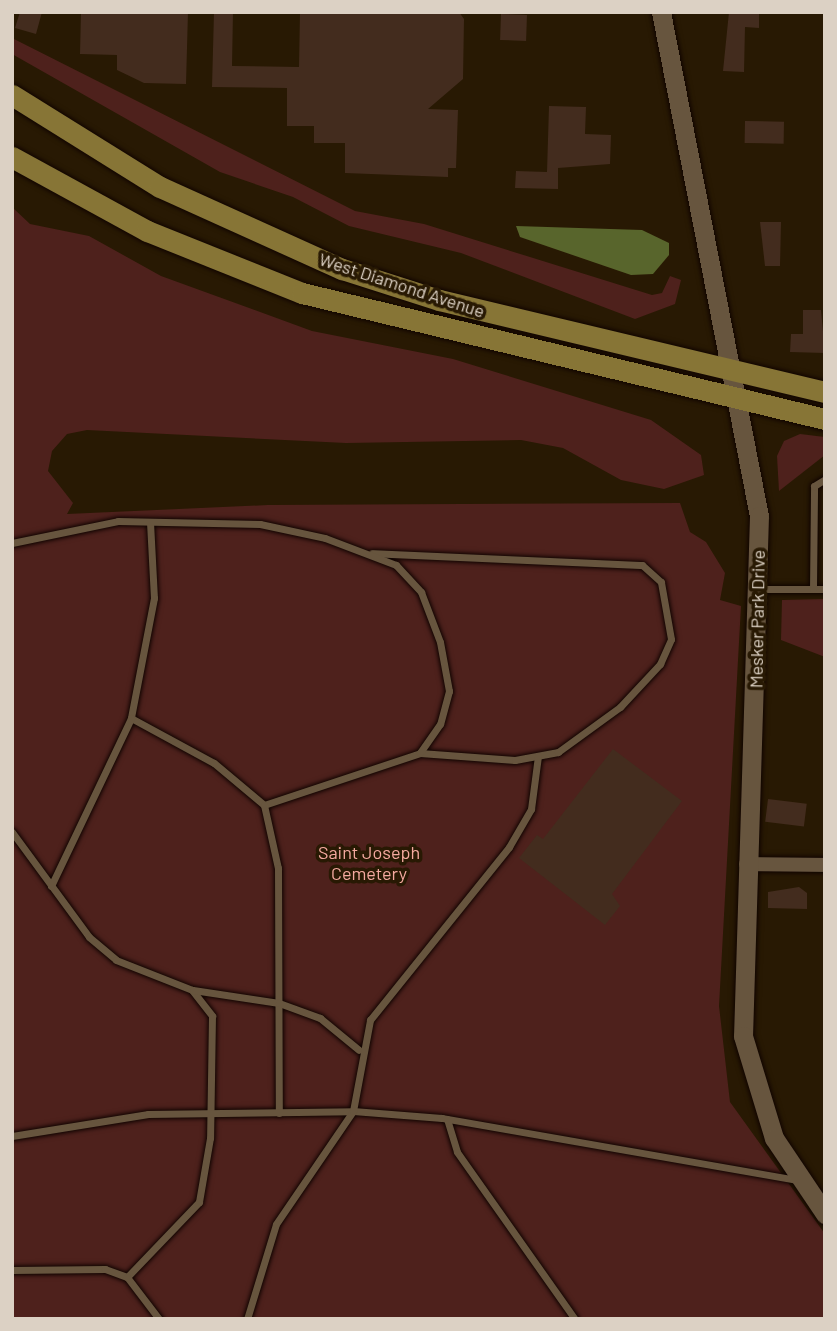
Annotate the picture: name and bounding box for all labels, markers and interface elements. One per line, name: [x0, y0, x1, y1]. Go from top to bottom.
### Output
street label: West Diamond Avenue: [316, 248, 488, 322]
street label: Mesker Park Drive: [745, 550, 769, 688]
park label: Saint Joseph Cemetery: [318, 842, 420, 884]

